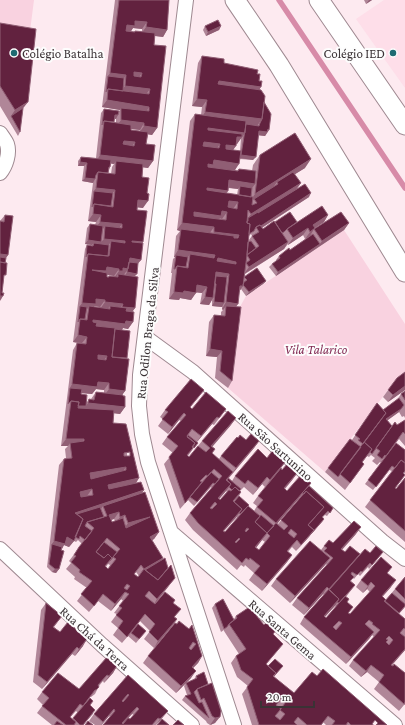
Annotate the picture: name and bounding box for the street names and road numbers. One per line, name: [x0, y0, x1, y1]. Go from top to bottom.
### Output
street label: Rua Odilon Braga da Silva: [133, 266, 162, 400]
street label: Rua São Sartunino: [235, 409, 316, 484]
street label: Rua Santa Gema: [246, 596, 320, 663]
street label: Rua Chá da Terra: [57, 603, 132, 673]

